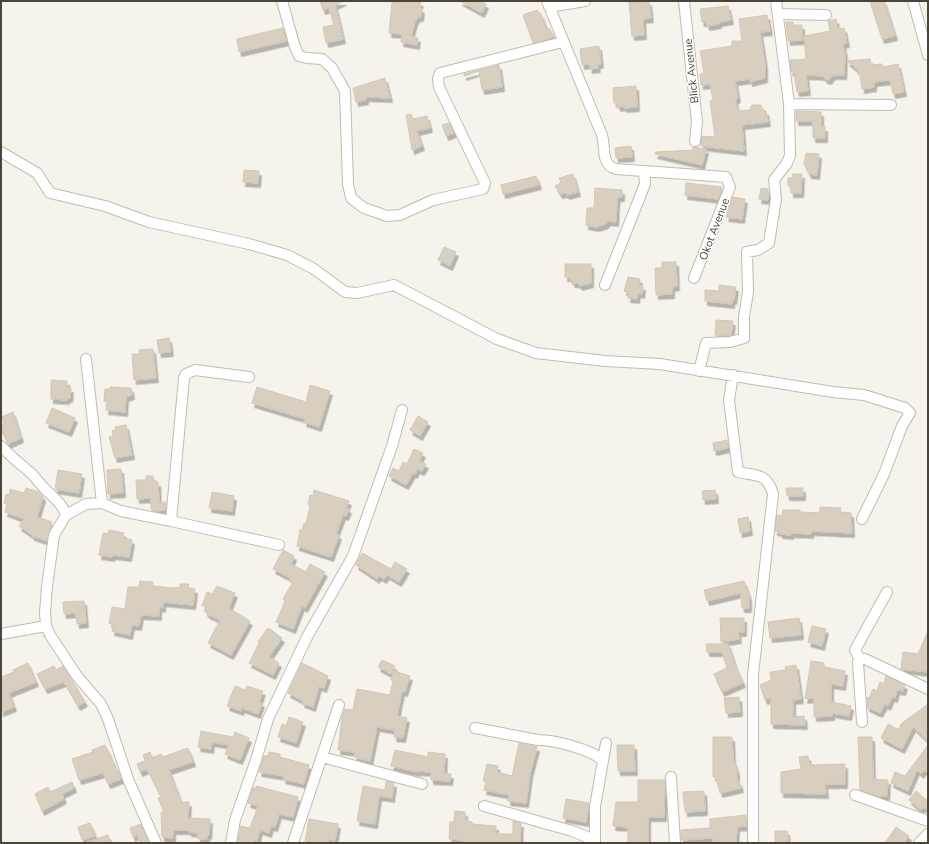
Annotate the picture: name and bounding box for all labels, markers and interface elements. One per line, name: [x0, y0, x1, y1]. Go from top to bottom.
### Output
street label: Blick Avenue: [681, 38, 701, 104]
street label: Okot Avenue: [696, 196, 732, 262]

